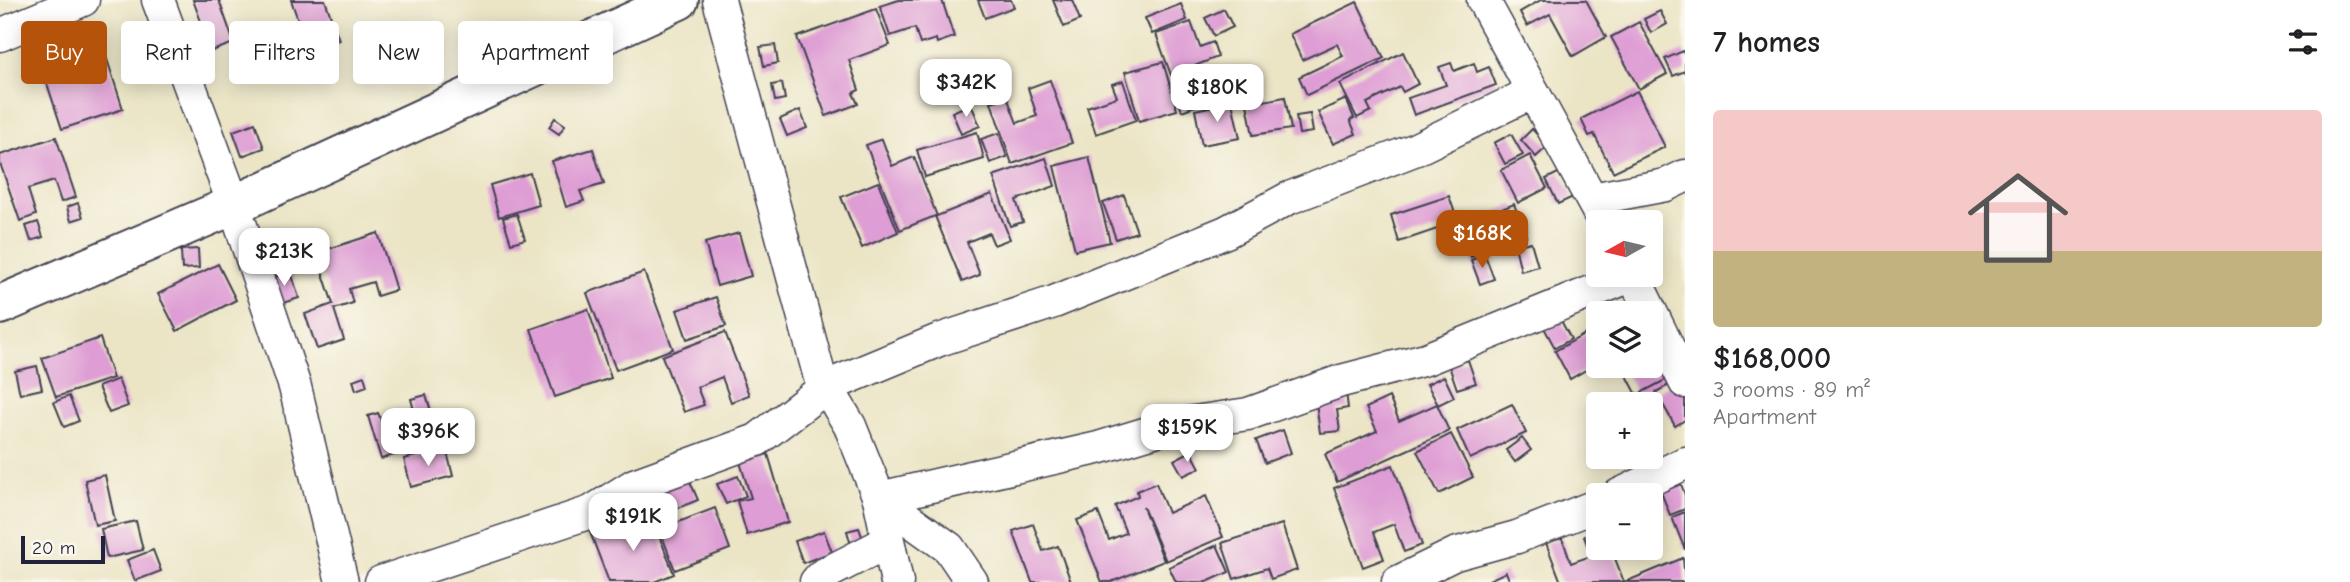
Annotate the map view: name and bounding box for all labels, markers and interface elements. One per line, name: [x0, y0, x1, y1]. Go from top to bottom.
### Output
chip: Buy: [21, 21, 107, 84]
chip: Rent: [121, 21, 215, 84]
chip: Filters: [229, 21, 339, 84]
chip: New: [353, 21, 444, 84]
chip: Apartment: [458, 21, 613, 84]
icon: filters: [2284, 23, 2322, 61]
text: 7 homes: [1713, 25, 1820, 60]
pin: $342K: [917, 60, 1015, 119]
pin: $180K: [1168, 64, 1266, 124]
text: $342K: [936, 68, 996, 95]
text: $180K: [1187, 73, 1247, 100]
icon: home: [1955, 155, 2081, 281]
pin: $168K: [1433, 210, 1531, 270]
north arrow: [1586, 210, 1662, 287]
map controls: [1586, 210, 1663, 560]
text: $168K: [1452, 219, 1512, 246]
pin: $213K: [235, 229, 333, 288]
text: $213K: [255, 237, 313, 264]
button: layers: [1586, 301, 1663, 378]
text: $168,000: [1713, 341, 1831, 376]
text: 3 rooms · 89 m²: [1713, 376, 1870, 403]
button: +: [1586, 392, 1663, 469]
text: Apartment: [1713, 403, 1816, 430]
pin: $159K: [1138, 405, 1236, 464]
pin: $396K: [379, 408, 477, 468]
text: $159K: [1157, 413, 1217, 440]
text: $396K: [397, 417, 459, 444]
button: −: [1586, 483, 1663, 560]
pin: $191K: [584, 494, 682, 553]
text: $191K: [605, 502, 661, 529]
scale bar: [21, 533, 105, 565]
text: 20 m: [32, 537, 76, 559]

